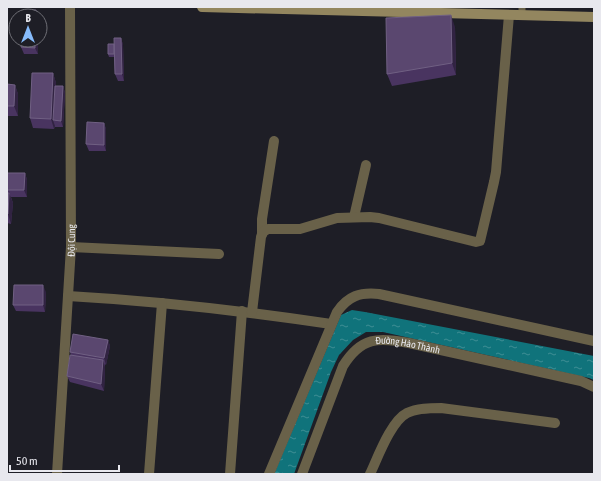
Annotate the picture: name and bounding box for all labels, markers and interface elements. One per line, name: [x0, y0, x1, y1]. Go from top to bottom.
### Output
north arrow: [8, 8, 48, 48]
text: B: [25, 12, 31, 24]
street label: Đội Cung: [65, 223, 77, 257]
street label: Đường Hào Thành: [375, 335, 441, 356]
scale bar: [10, 447, 119, 473]
text: 50 m: [16, 454, 38, 468]

